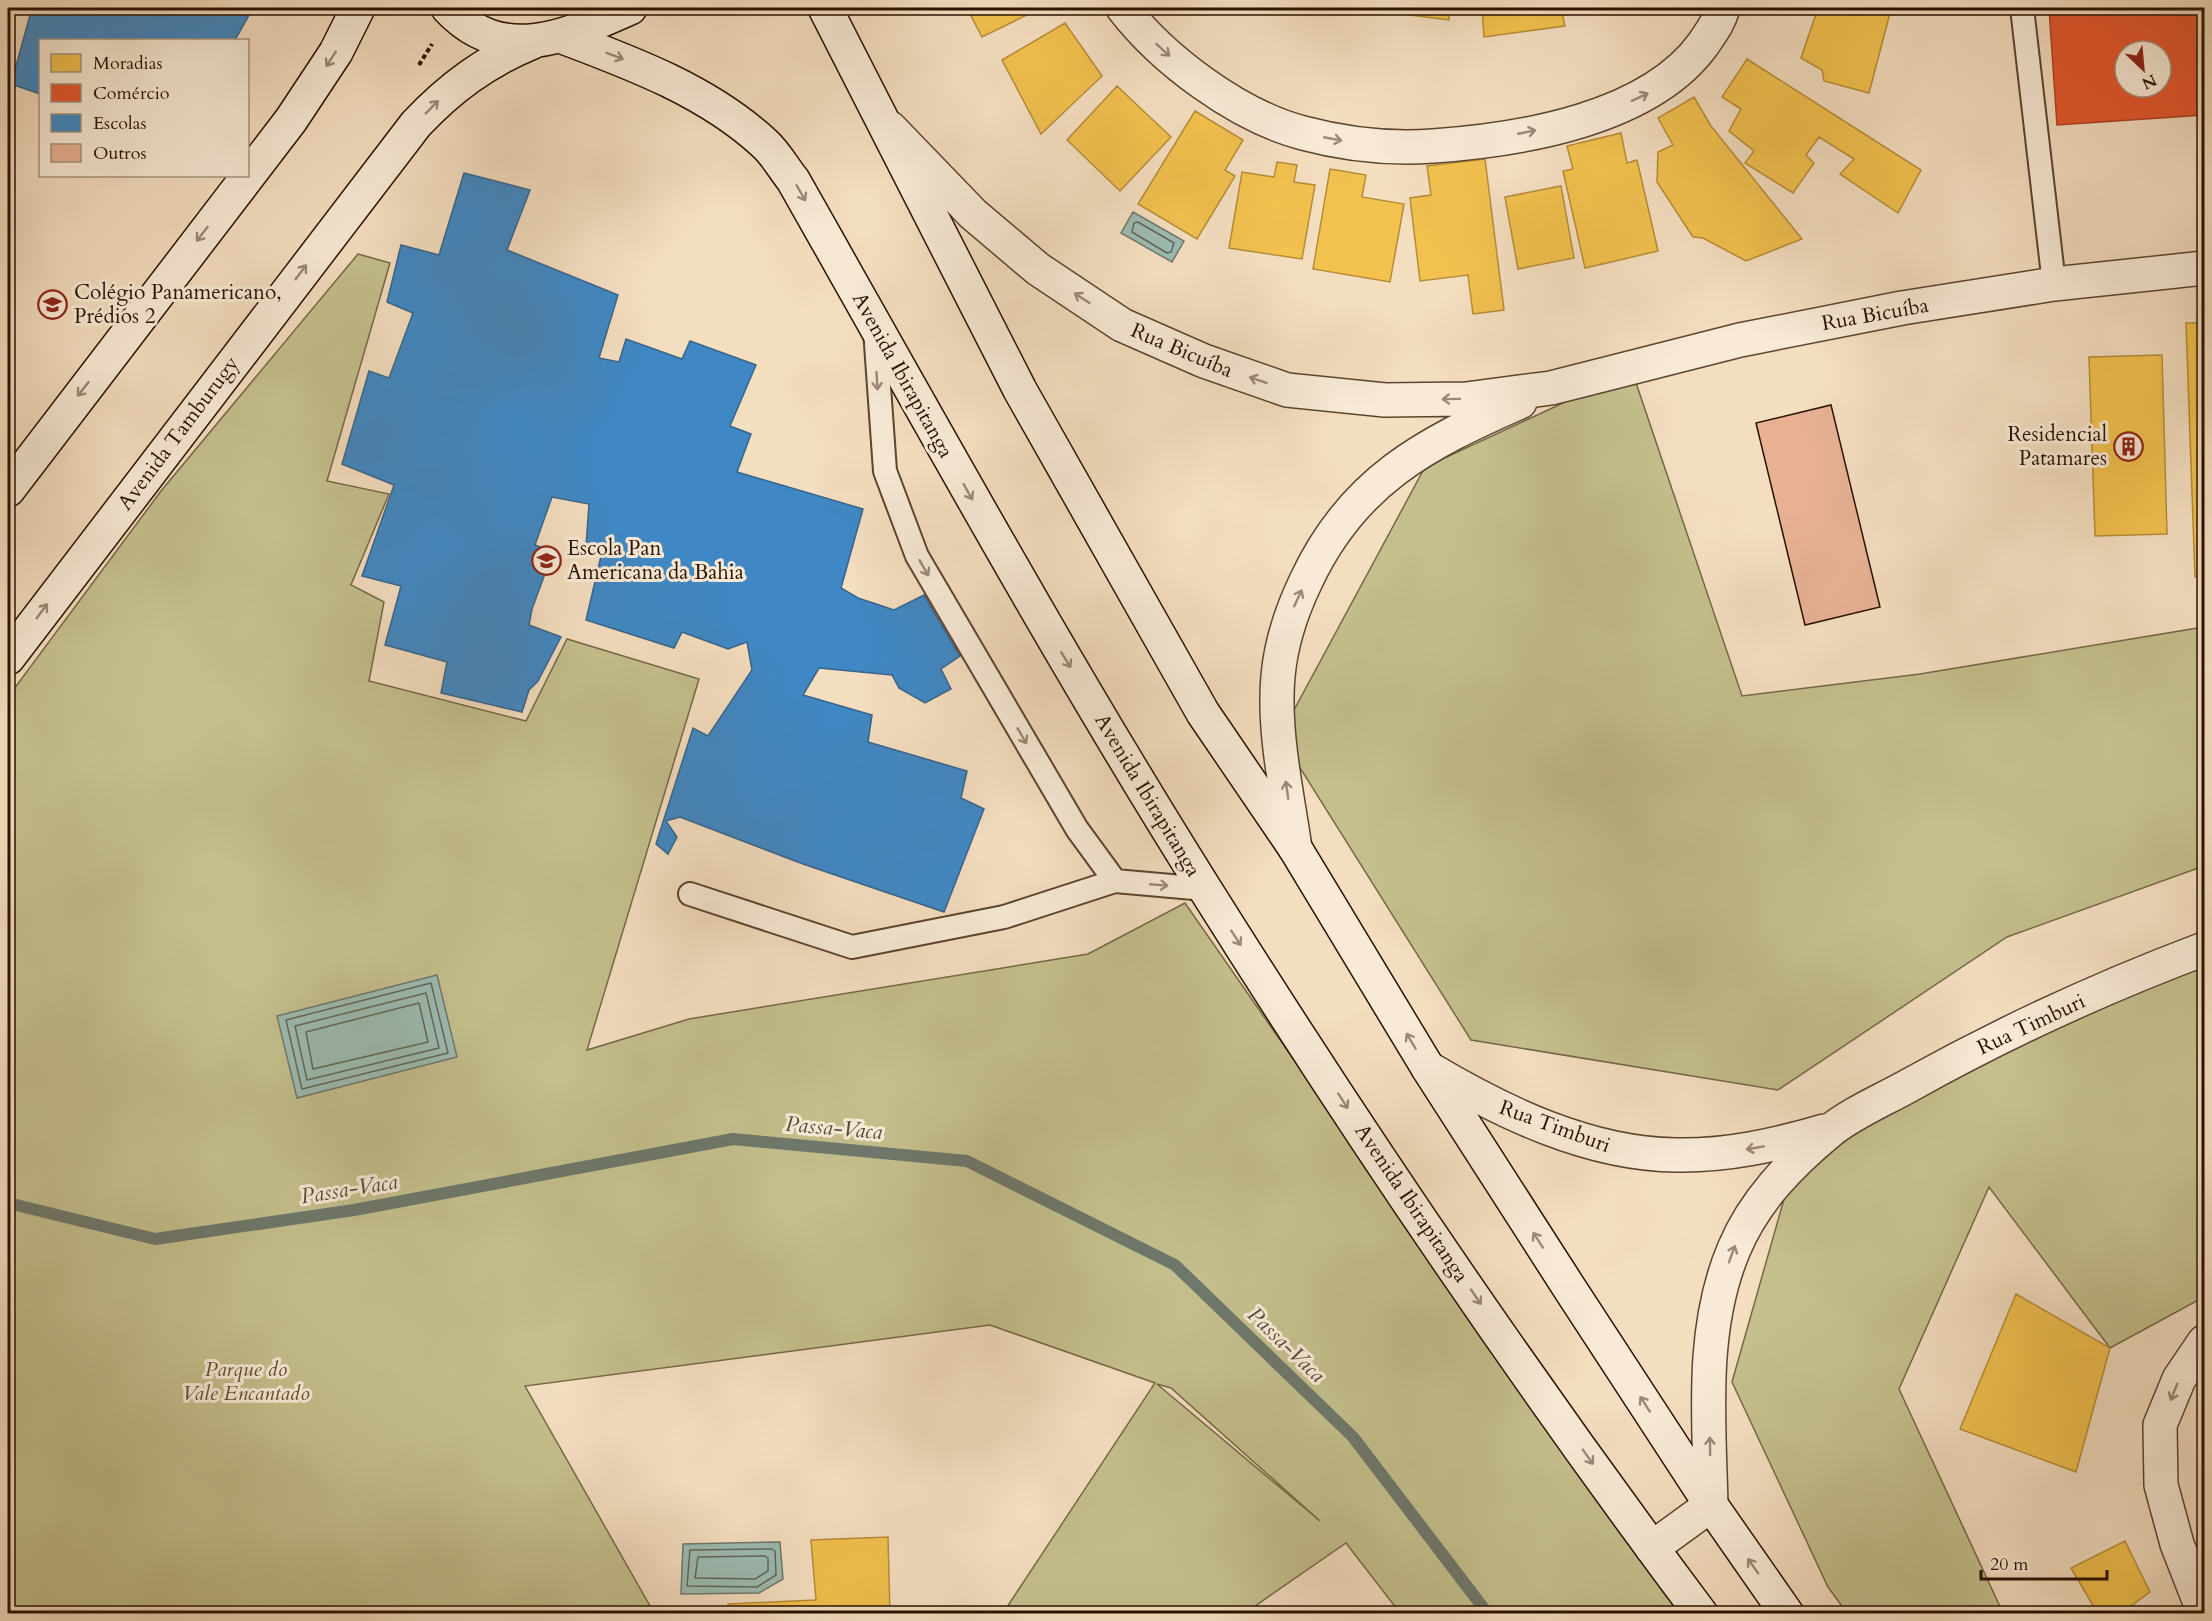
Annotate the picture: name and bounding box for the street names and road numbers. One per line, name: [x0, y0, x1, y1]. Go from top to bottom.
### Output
street label: Avenida Ibirapitanga: [845, 287, 960, 463]
street label: Rua Bicuíba: [1819, 291, 1931, 338]
street label: Rua Bicuíba: [1126, 316, 1237, 385]
street label: Avenida Tamburugy: [111, 350, 246, 516]
street label: Avenida Ibirapitanga: [1087, 708, 1208, 882]
street label: Rua Timburi: [1972, 987, 2090, 1062]
street label: Rua Timburi: [1495, 1093, 1614, 1160]
street label: Avenida Ibirapitanga: [1348, 1118, 1475, 1288]

